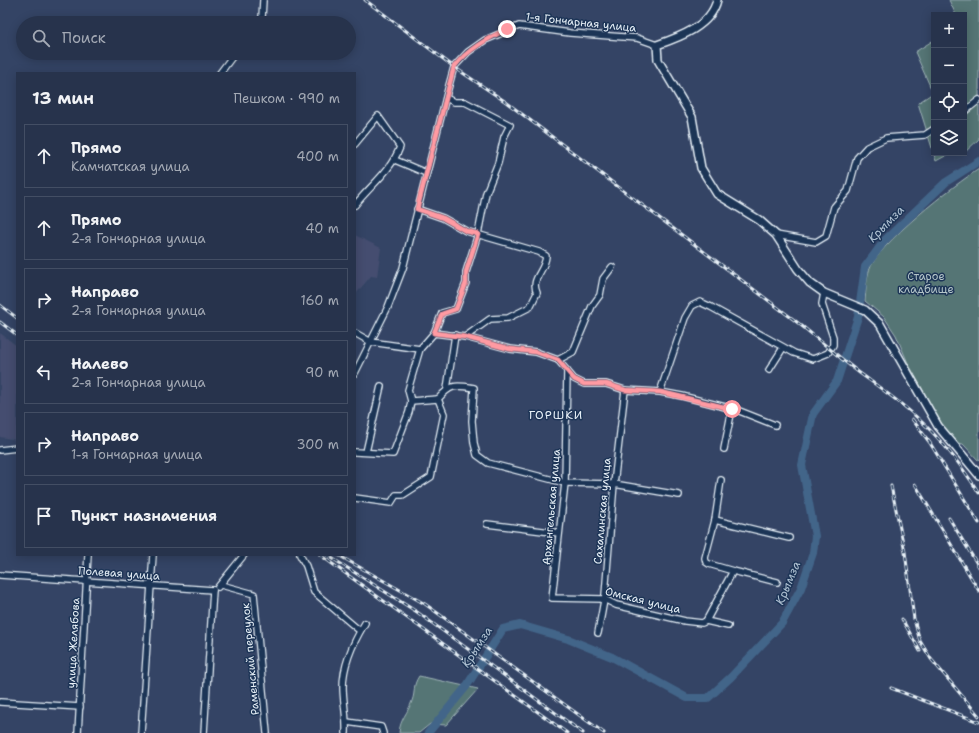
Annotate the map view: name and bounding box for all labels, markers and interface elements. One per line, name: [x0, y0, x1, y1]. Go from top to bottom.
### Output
street label: 1-я Гончарная улица: [525, 9, 637, 36]
map controls: [931, 12, 967, 156]
button: +: [931, 12, 967, 48]
search box: [16, 16, 356, 60]
route end: [498, 20, 516, 38]
icon: search: [30, 27, 52, 49]
text: Поиск: [62, 28, 106, 48]
button: −: [931, 48, 967, 84]
button: locate: [931, 84, 967, 120]
text: 13 мин: [32, 87, 94, 109]
text: Пешком · 990 m: [233, 90, 340, 107]
button: layers: [931, 120, 967, 156]
text: Прямо: [71, 138, 121, 158]
icon: ahead: [33, 145, 55, 167]
text: 400 m: [296, 148, 339, 165]
text: Камчатская улица: [71, 158, 190, 175]
water label: Крымза: [864, 202, 908, 246]
text: Прямо: [71, 210, 121, 230]
icon: ahead: [33, 217, 55, 239]
text: 40 m: [305, 220, 339, 237]
text: 2-я Гончарная улица: [71, 230, 206, 247]
park label: Старое кладбище: [898, 269, 954, 297]
text: Направо: [71, 282, 139, 302]
icon: right: [33, 289, 55, 311]
text: 160 m: [301, 292, 339, 309]
text: 2-я Гончарная улица: [71, 302, 206, 319]
text: Налево: [71, 354, 129, 374]
icon: left: [33, 361, 55, 383]
text: 90 m: [305, 364, 339, 381]
text: 2-я Гончарная улица: [71, 374, 206, 391]
route start: [723, 400, 741, 418]
district label: ГОРШКИ: [529, 407, 583, 423]
text: Направо: [71, 426, 139, 446]
icon: right: [33, 433, 55, 455]
text: 300 m: [296, 436, 339, 453]
text: 1-я Гончарная улица: [71, 446, 202, 463]
street label: Архангельская улица: [539, 448, 564, 566]
street label: Сахалинская улица: [590, 457, 615, 565]
icon: arrive: [33, 505, 55, 527]
text: Пункт назначения: [71, 506, 217, 526]
water label: Крымза: [772, 559, 804, 607]
street label: Полевая улица: [78, 563, 160, 584]
street label: Омская улица: [604, 584, 682, 617]
street label: улица Желябова: [64, 597, 83, 689]
street label: Раменский переулок: [238, 602, 263, 716]
water label: Крымза: [458, 623, 496, 671]

